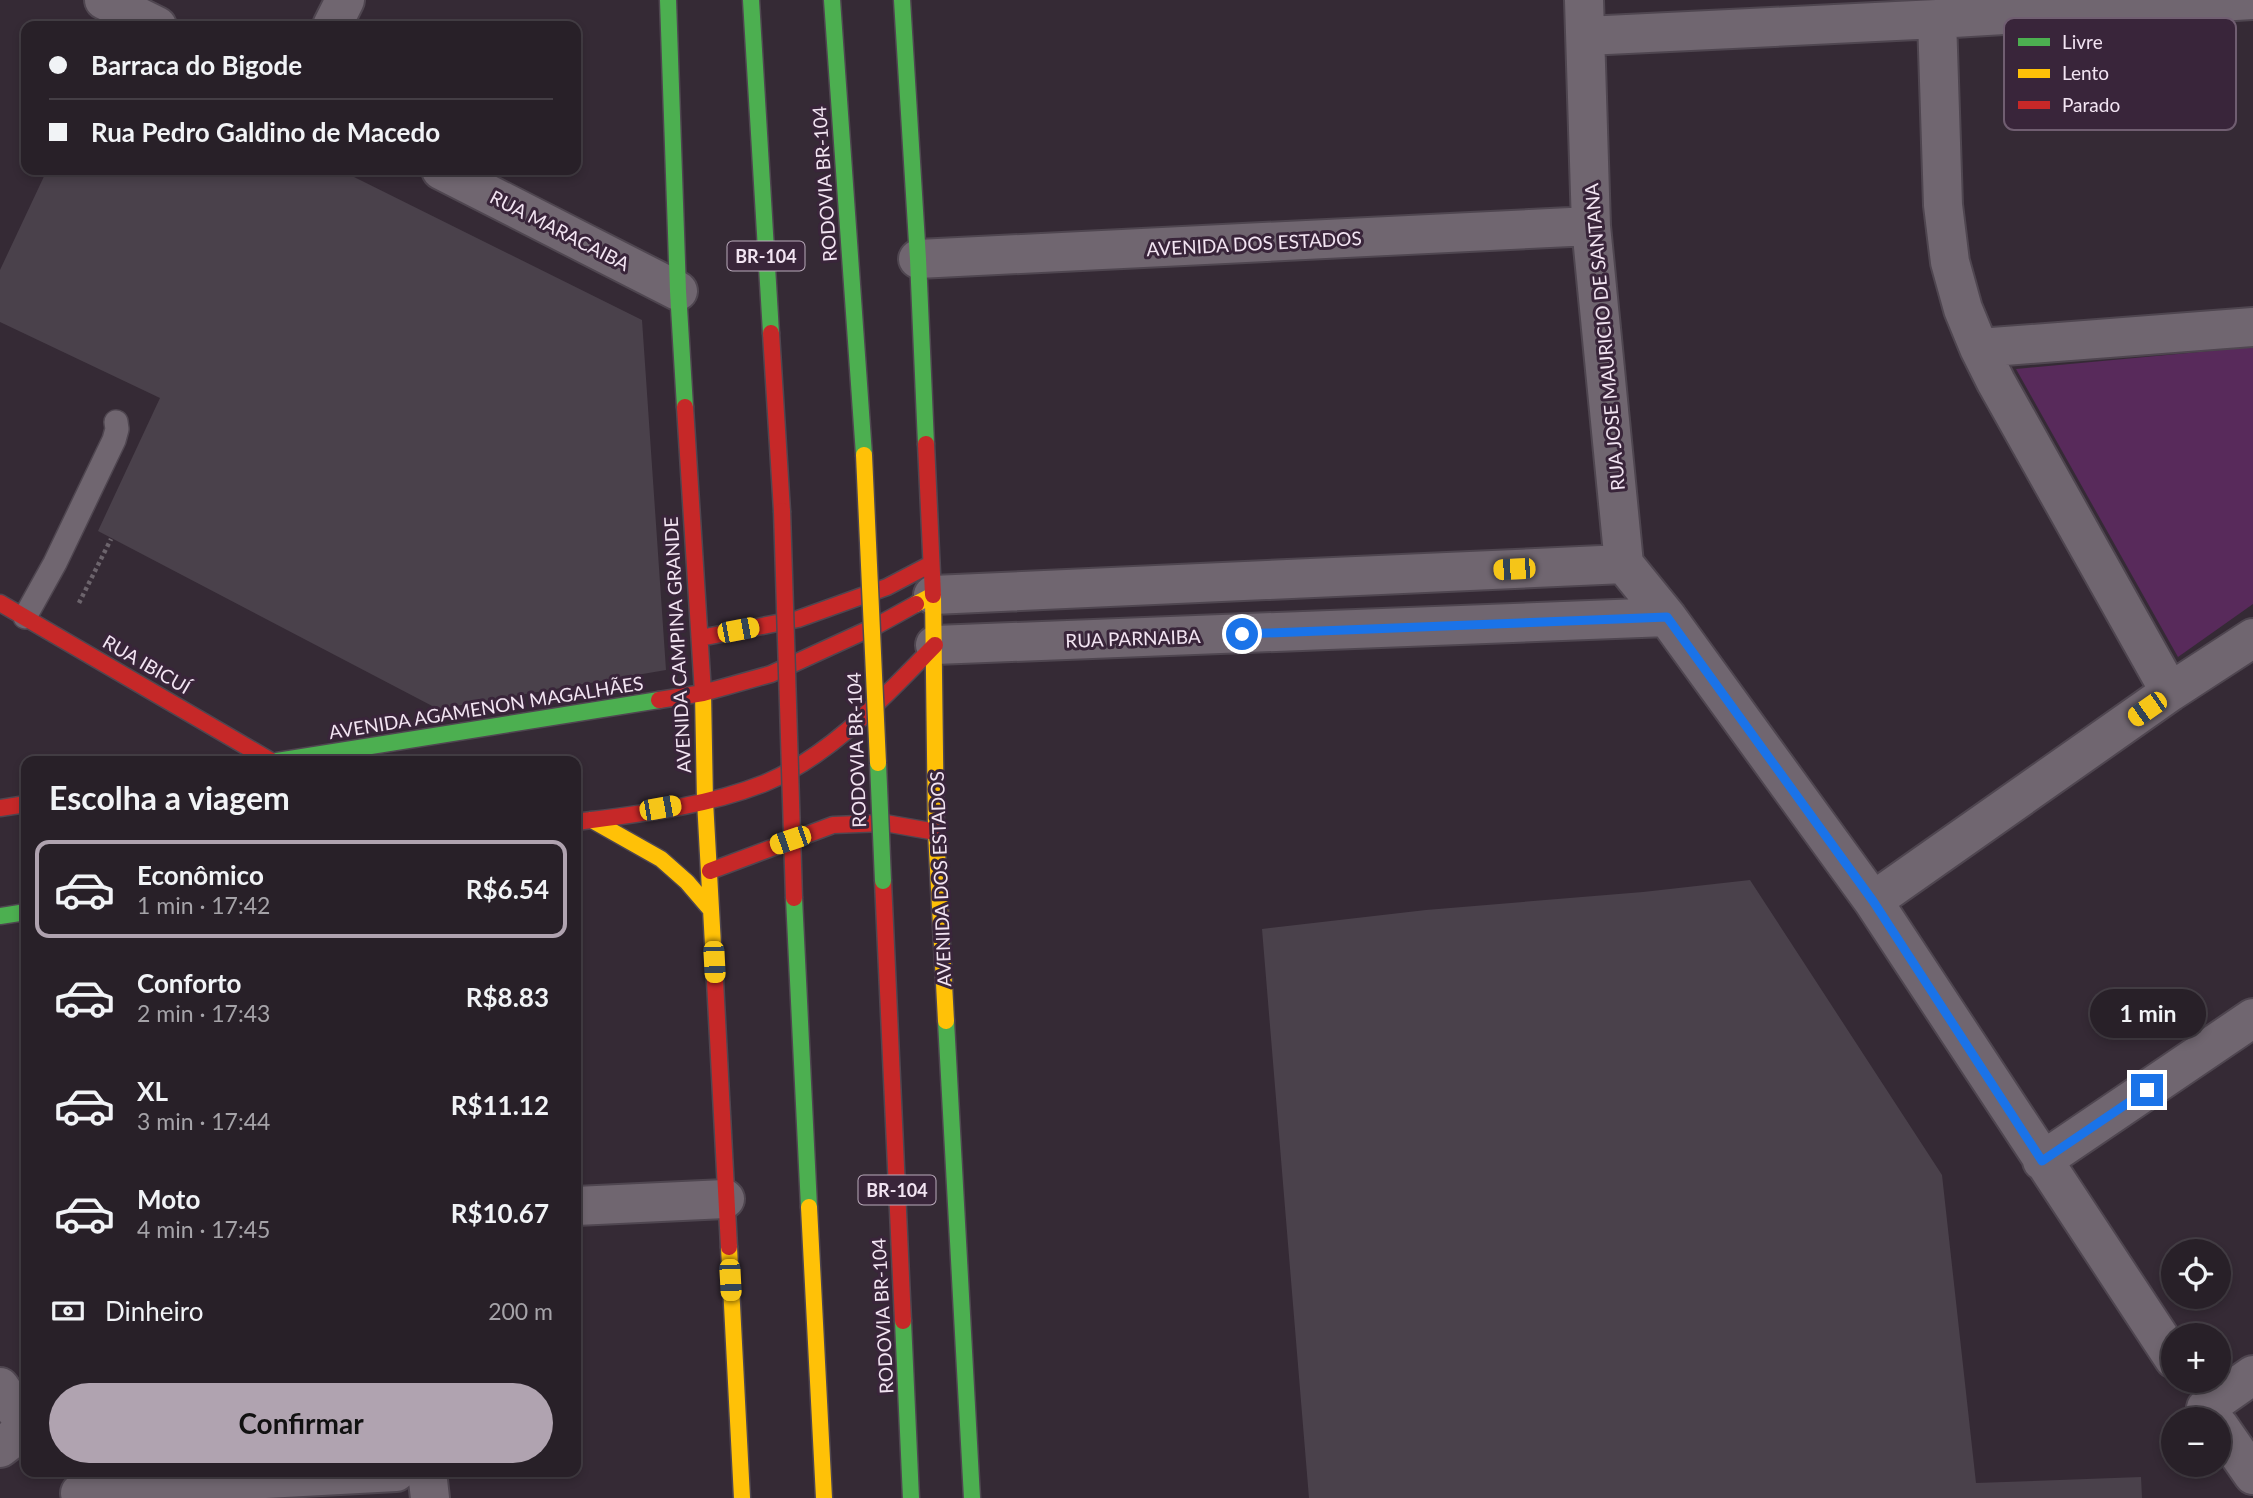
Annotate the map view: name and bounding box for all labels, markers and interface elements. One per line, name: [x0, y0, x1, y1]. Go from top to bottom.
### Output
legend: [2004, 18, 2236, 130]
text: Livre: [2062, 30, 2103, 53]
text: Barraca do Bigode: [91, 49, 302, 81]
text: Lento: [2062, 61, 2109, 84]
text: Parado: [2062, 93, 2120, 116]
street label: RODOVIA BR-104: [807, 105, 841, 263]
text: Rua Pedro Galdino de Macedo: [91, 116, 440, 148]
street label: RUA JOSE MAURICIO DE SANTANA: [1579, 182, 1629, 492]
street label: RUA MARACAIBA: [486, 185, 634, 275]
street label: AVENIDA DOS ESTADOS: [1146, 226, 1362, 260]
road number: BR-104: [728, 242, 804, 270]
street label: AVENIDA CAMPINA GRANDE: [659, 516, 695, 774]
car: [1493, 557, 1536, 581]
car: [716, 616, 761, 644]
route start: [1226, 618, 1258, 650]
street label: RUA PARNAIBA: [1065, 624, 1201, 652]
street label: RUA IBICUÍ: [99, 630, 196, 699]
street label: AVENIDA AGAMENON MAGALHÃES: [327, 671, 645, 743]
street label: RODOVIA BR-104: [842, 672, 870, 828]
car: [2124, 688, 2171, 730]
street label: AVENIDA DOS ESTADOS: [925, 771, 955, 987]
text: Escolha a viagem: [49, 778, 290, 817]
car: [638, 794, 683, 822]
car: [767, 823, 814, 857]
icon: car: [53, 858, 116, 921]
text: Econômico: [137, 859, 264, 891]
text: R$6.54: [466, 873, 549, 905]
text: 1 min · 17:42: [137, 891, 270, 919]
car: [703, 940, 726, 984]
icon: car: [53, 966, 116, 1029]
text: Conforto: [137, 967, 241, 999]
text: R$8.83: [466, 981, 549, 1013]
callout: 1 min: [2089, 988, 2205, 1038]
text: 2 min · 17:43: [137, 999, 270, 1027]
text: 1 min: [2119, 999, 2177, 1027]
icon: car: [53, 1074, 116, 1137]
route end: [2131, 1074, 2163, 1106]
text: XL: [137, 1075, 168, 1107]
text: R$11.12: [451, 1089, 549, 1121]
text: 3 min · 17:44: [137, 1107, 270, 1135]
road number: BR-104: [858, 1176, 936, 1204]
icon: car: [53, 1182, 116, 1245]
text: Moto: [137, 1183, 200, 1215]
text: R$10.67: [451, 1197, 549, 1229]
text: 4 min · 17:45: [137, 1215, 270, 1243]
street label: RODOVIA BR-104: [866, 1238, 898, 1394]
map controls: [2161, 1239, 2231, 1477]
button: locate: [2161, 1239, 2231, 1309]
car: [719, 1258, 742, 1302]
icon: cash: [49, 1292, 87, 1330]
text: Dinheiro: [105, 1295, 203, 1327]
text: 200 m: [488, 1297, 553, 1325]
button: +: [2161, 1323, 2231, 1393]
button: Confirmar: [49, 1383, 553, 1463]
button: −: [2161, 1407, 2231, 1477]

